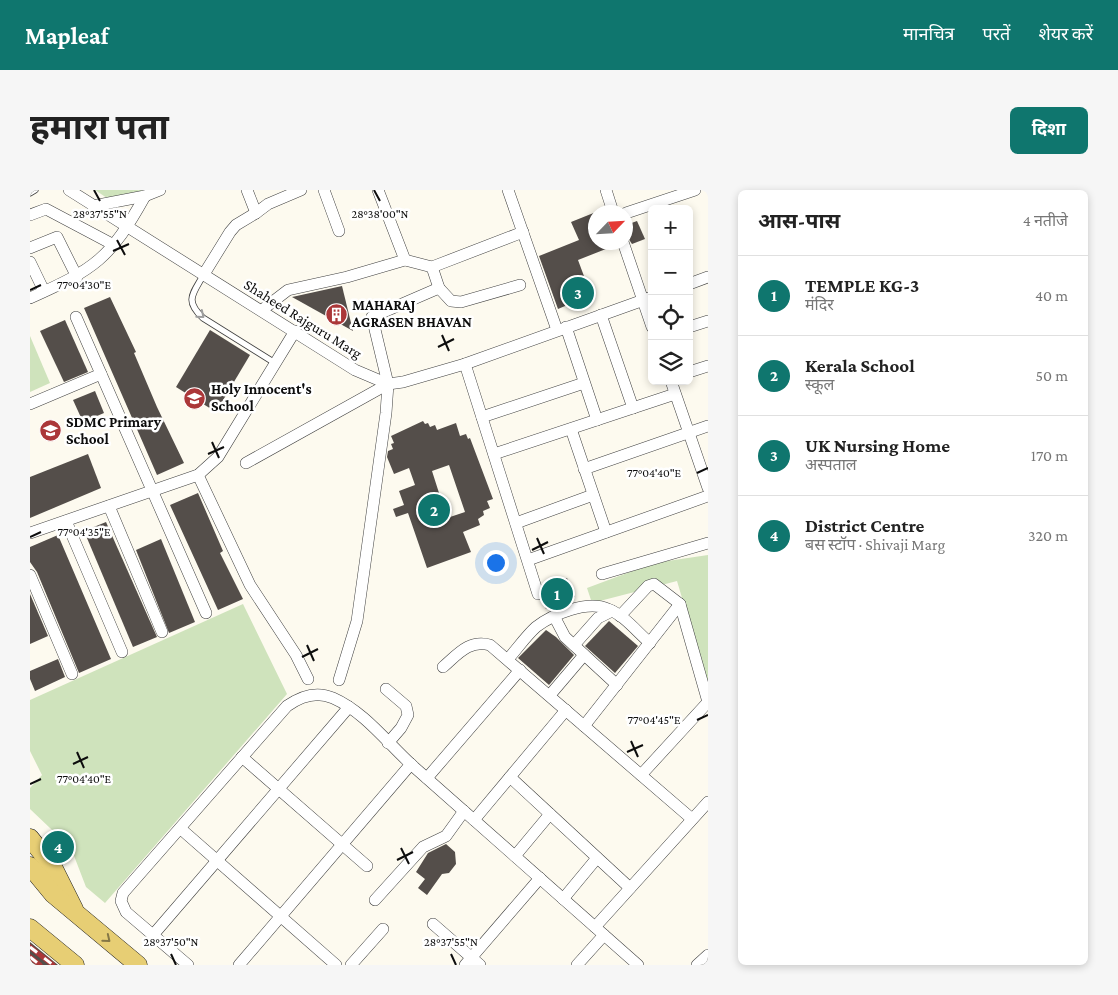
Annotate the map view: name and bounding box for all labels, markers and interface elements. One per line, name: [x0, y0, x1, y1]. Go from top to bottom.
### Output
text: Mapleaf: [25, 22, 108, 49]
text: मानचित्र: [903, 24, 955, 44]
text: परतें: [983, 24, 1010, 44]
text: शेयर करें: [1038, 24, 1093, 44]
button: दिशा: [1010, 107, 1088, 154]
text: हमारा पता: [30, 108, 169, 147]
north arrow: [588, 205, 633, 250]
map controls: [648, 205, 693, 385]
button: +: [648, 205, 693, 250]
text: 28°37'55"N: [73, 207, 127, 221]
text: 28°38'00"N: [352, 207, 409, 221]
text: आस-पास: [758, 209, 840, 233]
text: 4 नतीजे: [1023, 212, 1068, 229]
button: −: [648, 250, 693, 295]
pin: 3: [562, 274, 594, 312]
text: TEMPLE KG-3: [805, 275, 919, 296]
street label: Shaheed Rajguru Marg: [241, 276, 365, 363]
text: 77°04'30"E: [57, 278, 112, 292]
text: 1: [771, 287, 777, 304]
text: 40 m: [1035, 287, 1068, 304]
button: locate: [648, 295, 693, 340]
text: मंदिर: [805, 296, 834, 313]
place label: MAHARAJ AGRASEN BHAVAN: [351, 297, 472, 330]
building icon: MAHARAJ AGRASEN BHAVAN: [324, 302, 348, 326]
one-way arrow: [195, 310, 204, 318]
button: layers: [648, 340, 693, 385]
text: Kerala School: [805, 355, 915, 376]
text: 2: [770, 367, 778, 384]
text: 50 m: [1036, 367, 1068, 384]
text: स्कूल: [805, 376, 834, 393]
place label: Holy Innocent's School: [211, 381, 312, 414]
school or university icon: Holy Innocent's School: [183, 386, 207, 410]
place label: SDMC Primary School: [66, 414, 162, 447]
school or university icon: SDMC Primary School: [38, 419, 62, 443]
text: UK Nursing Home: [805, 435, 950, 456]
text: 3: [770, 447, 778, 464]
text: 170 m: [1031, 447, 1068, 464]
text: अस्पताल: [805, 456, 857, 473]
text: 77°04'40"E: [627, 466, 682, 480]
pin: 2: [418, 491, 450, 529]
text: District Centre: [805, 515, 924, 536]
text: 77°04'35"E: [57, 525, 111, 539]
text: 4: [770, 527, 778, 544]
text: 320 m: [1028, 527, 1068, 544]
text: बस स्टॉप · Shivaji Marg: [805, 536, 945, 553]
your location: [483, 550, 509, 576]
pin: 1: [541, 575, 573, 613]
text: 77°04'45"E: [627, 713, 681, 727]
text: 77°04'40"E: [57, 772, 112, 786]
pin: 4: [42, 828, 74, 866]
one-way arrow: [101, 934, 110, 942]
text: 28°37'50"N: [144, 935, 199, 949]
text: 28°37'55"N: [424, 935, 478, 949]

